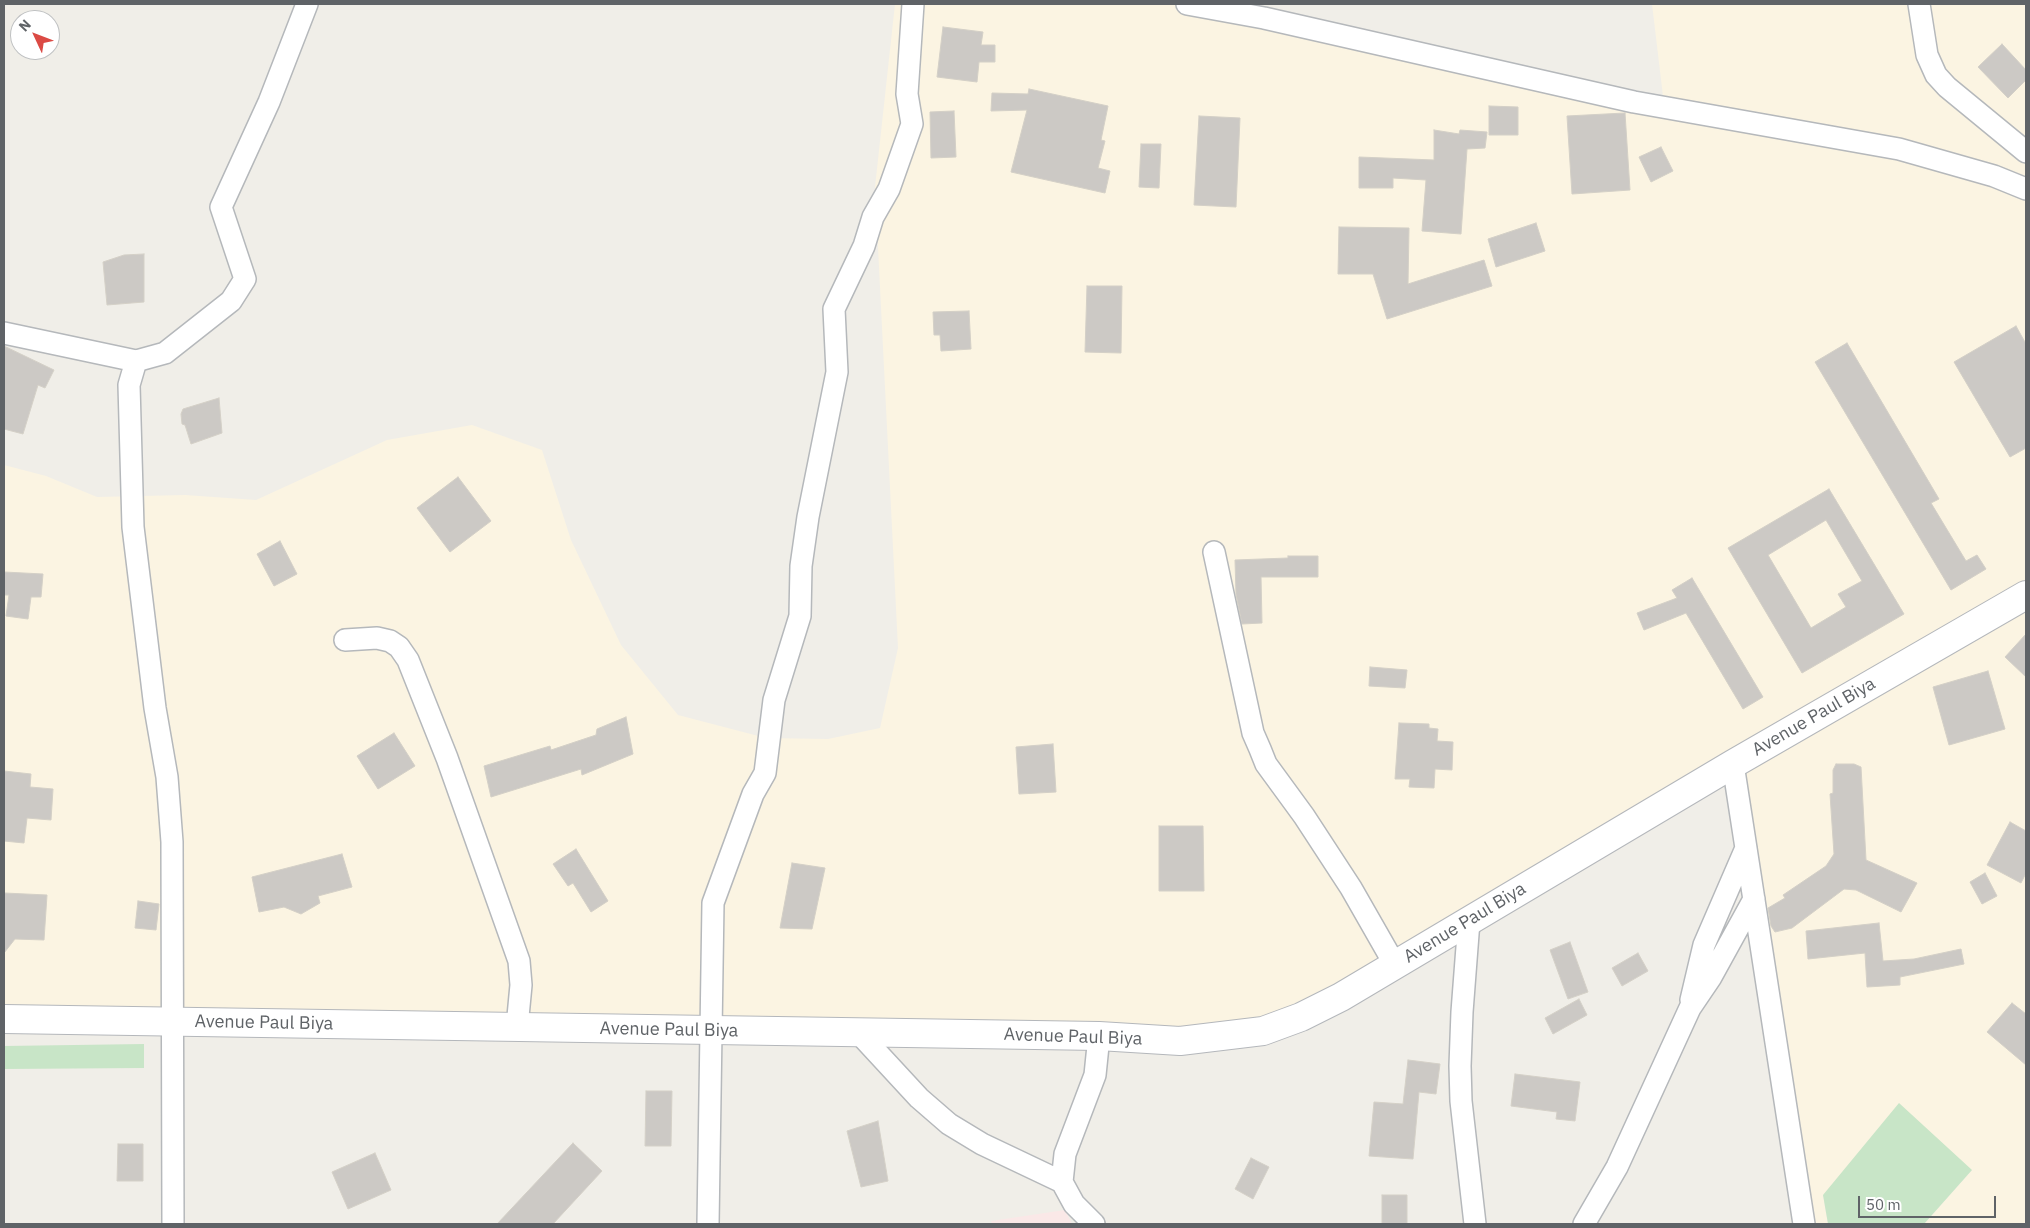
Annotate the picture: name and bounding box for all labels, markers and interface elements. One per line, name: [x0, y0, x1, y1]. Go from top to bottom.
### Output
north arrow: [10, 10, 60, 60]
text: N: [15, 16, 35, 35]
street label: Avenue Paul Biya: [1749, 673, 1879, 761]
street label: Avenue Paul Biya: [1400, 878, 1530, 968]
street label: Avenue Paul Biya: [194, 1011, 334, 1035]
street label: Avenue Paul Biya: [599, 1018, 739, 1042]
street label: Avenue Paul Biya: [1003, 1024, 1143, 1050]
scale bar: [1860, 1186, 1998, 1218]
text: 50 m: [1866, 1195, 1901, 1214]

